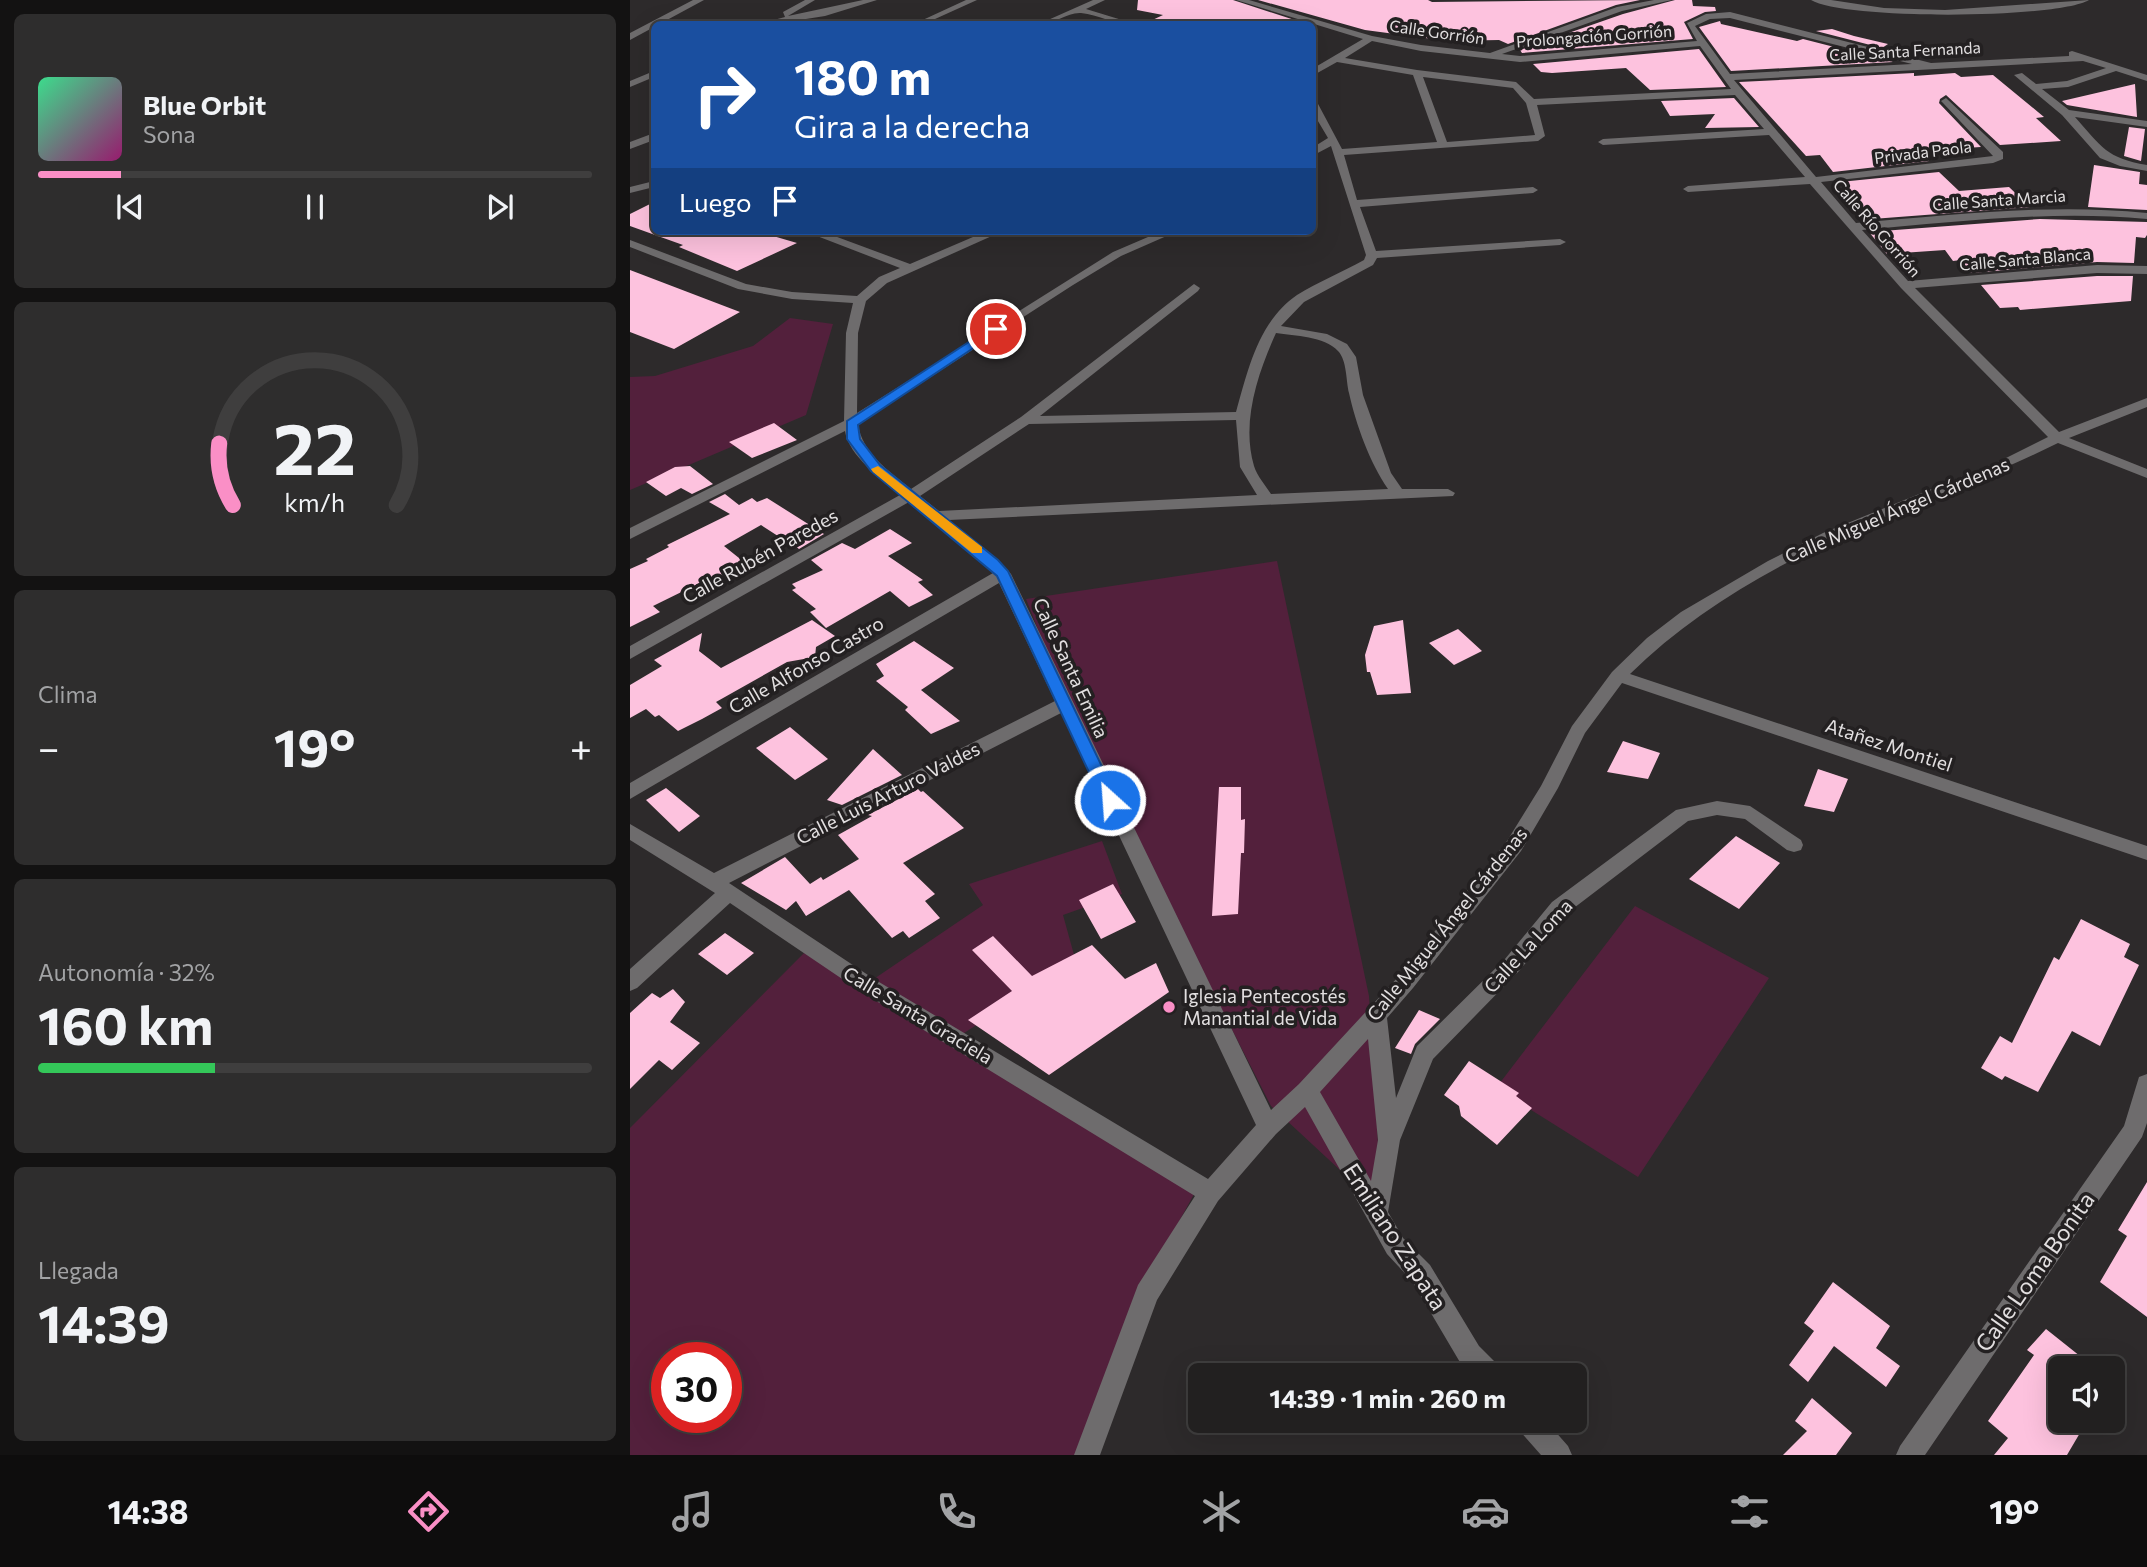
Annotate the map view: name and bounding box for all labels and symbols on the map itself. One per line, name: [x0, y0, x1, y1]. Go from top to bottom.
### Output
street label: Calle Gorrión: [1388, 15, 1486, 48]
street label: Prolongación Gorrión: [1515, 21, 1673, 50]
street label: Calle Santa Fernanda: [1829, 37, 1981, 64]
street label: Privada Paola: [1873, 136, 1973, 167]
street label: Calle Río Gorrión: [1830, 175, 1925, 280]
street label: Calle Santa Marcia: [1932, 185, 2066, 214]
street label: Calle Santa Blanca: [1958, 243, 2092, 274]
pin: [966, 299, 1026, 359]
street label: Calle Miguel Ángel Cárdenas: [1781, 452, 2013, 567]
street label: Calle Rubén Paredes: [678, 503, 841, 608]
street label: Calle Santa Emilia: [1029, 594, 1114, 742]
street label: Calle Alfonso Castro: [724, 611, 887, 718]
street label: Atañez Montiel: [1823, 713, 1955, 776]
street label: Calle Luis Arturo Valdes: [792, 736, 983, 849]
position arrow: [1073, 763, 1147, 837]
street label: Calle Miguel Ángel Cárdenas: [1362, 822, 1532, 1025]
street label: Calle La Loma: [1478, 894, 1577, 997]
street label: Calle Santa Graciela: [840, 961, 997, 1068]
place label: Iglesia Pentecostés Manantial de Vida: [1183, 984, 1346, 1029]
marker: Iglesia Pentecostés Manantial de Vida: [1161, 999, 1177, 1015]
street label: Emiliano Zapata: [1338, 1158, 1454, 1315]
street label: Calle Loma Bonita: [1969, 1186, 2100, 1357]
speed limit sign: 30: [651, 1342, 742, 1433]

